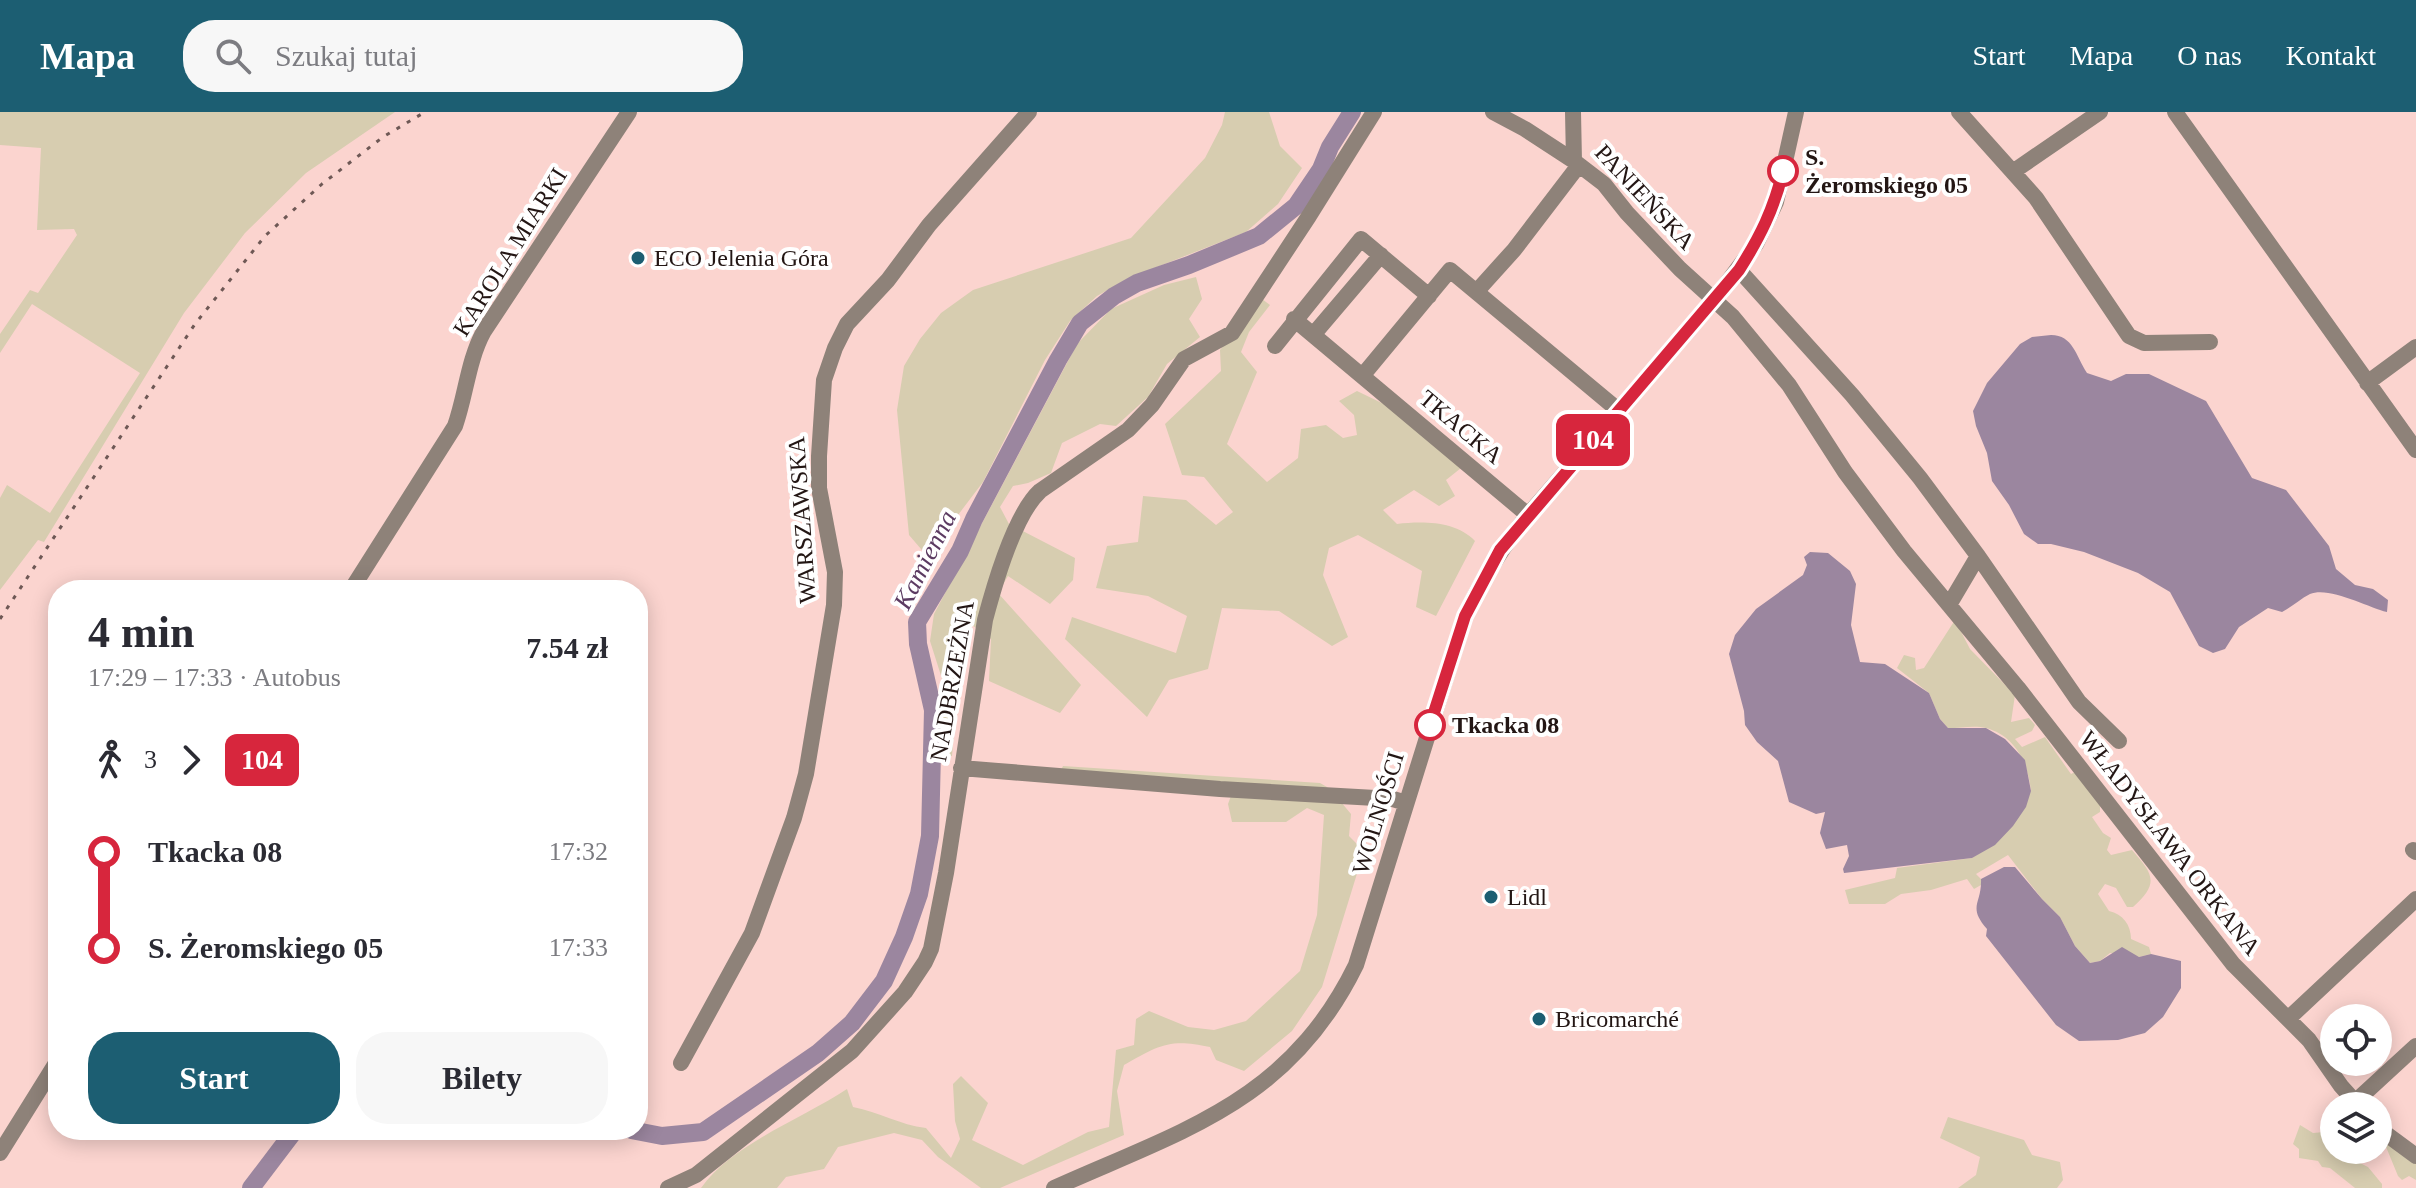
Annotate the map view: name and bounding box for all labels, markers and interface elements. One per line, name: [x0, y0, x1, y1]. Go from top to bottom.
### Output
search box: [183, 20, 743, 92]
icon: search: [211, 34, 255, 78]
text: Mapa: [40, 35, 135, 77]
text: Szukaj tutaj: [275, 39, 417, 72]
text: Start: [1973, 40, 2025, 71]
text: Mapa: [2069, 40, 2133, 71]
text: O nas: [2177, 40, 2242, 71]
text: Kontakt: [2286, 40, 2376, 71]
street label: PANIEŃSKA: [1590, 139, 1701, 255]
place label: S. Żeromskiego 05: [1805, 144, 1968, 198]
marker: S. Żeromskiego 05: [1768, 156, 1798, 186]
street label: KAROLA MIARKI: [448, 163, 572, 341]
place label: ECO Jelenia Góra: [654, 245, 829, 271]
marker: ECO Jelenia Góra: [629, 249, 647, 267]
street label: TKACKA: [1414, 385, 1508, 470]
line badge: 104: [1547, 414, 1639, 466]
text: 104: [1572, 424, 1614, 455]
street label: WARSZAWSKA: [783, 435, 821, 604]
water label: Kamienna: [887, 506, 962, 615]
street label: NADBRZEŻNA: [925, 598, 979, 763]
text: 4 min: [88, 608, 194, 657]
text: 7.54 zł: [526, 631, 608, 664]
text: 17:29 – 17:33 · Autobus: [88, 663, 341, 692]
marker: Tkacka 08: [1415, 710, 1445, 740]
place label: Tkacka 08: [1452, 712, 1559, 738]
street label: WŁADYSŁAWA ORKANA: [2074, 726, 2266, 961]
icon: walk: [88, 738, 132, 782]
icon: forward: [169, 738, 213, 782]
text: 104: [241, 744, 283, 775]
text: 3: [144, 745, 157, 774]
street label: WOLNOŚCI: [1347, 749, 1409, 877]
text: Tkacka 08: [148, 835, 282, 868]
text: 17:32: [549, 837, 608, 866]
place label: Lidl: [1507, 884, 1547, 910]
marker: Lidl: [1482, 888, 1500, 906]
text: S. Żeromskiego 05: [148, 931, 383, 964]
text: 17:33: [549, 933, 608, 962]
map controls: [2320, 1004, 2392, 1164]
button: locate: [2320, 1004, 2392, 1076]
place label: Bricomarché: [1555, 1006, 1679, 1032]
marker: Bricomarché: [1530, 1010, 1548, 1028]
button: Start: [88, 1032, 340, 1124]
button: Bilety: [356, 1032, 608, 1124]
button: layers: [2320, 1092, 2392, 1164]

